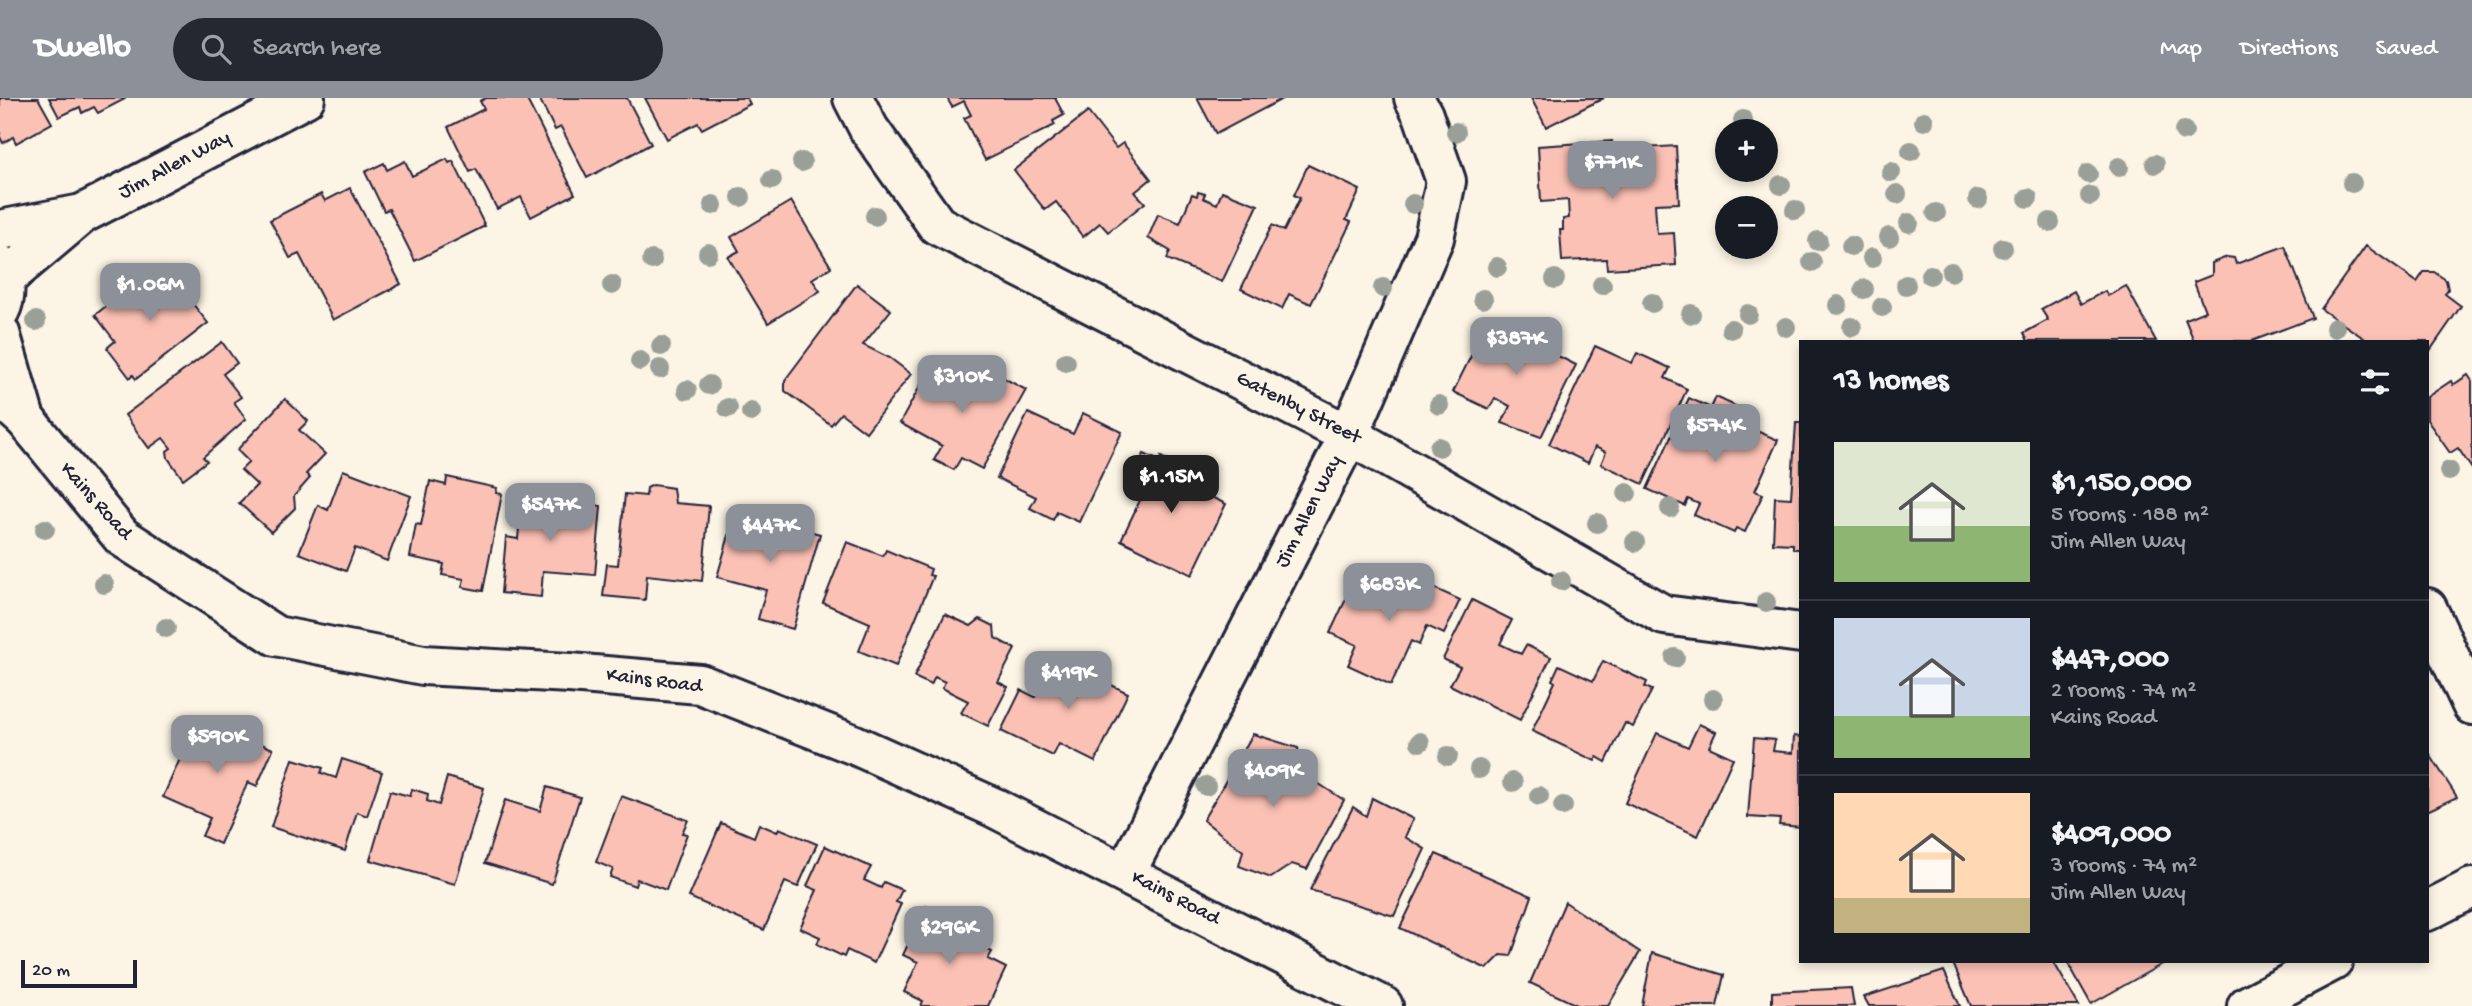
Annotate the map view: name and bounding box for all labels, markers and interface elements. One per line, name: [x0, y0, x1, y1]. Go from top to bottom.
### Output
search box: [173, 18, 663, 81]
text: Dwello: [35, 30, 131, 68]
icon: search: [197, 30, 235, 68]
text: Search here: [253, 34, 381, 65]
text: Map: [2160, 35, 2202, 64]
text: Directions: [2240, 35, 2338, 64]
text: Saved: [2376, 35, 2437, 64]
map controls: [1715, 119, 1778, 259]
button: +: [1715, 119, 1778, 182]
street label: Jim Allen Way: [115, 126, 235, 206]
pin: $771K: [1563, 141, 1661, 201]
text: $771K: [1584, 150, 1640, 177]
button: −: [1715, 196, 1778, 259]
pin: $1.06M: [93, 264, 207, 323]
text: $1.06M: [116, 272, 184, 299]
pin: $387K: [1467, 317, 1565, 377]
text: $387K: [1486, 326, 1546, 353]
pin: $310K: [913, 356, 1011, 415]
icon: filters: [2356, 363, 2394, 401]
text: $310K: [933, 364, 991, 391]
text: 13 homes: [1834, 365, 1948, 400]
street label: Gatenby Street: [1231, 367, 1367, 452]
pin: $574K: [1666, 404, 1764, 464]
text: $574K: [1686, 413, 1744, 440]
street label: Jim Allen Way: [1271, 452, 1349, 572]
pin: $1.15M: [1114, 456, 1228, 515]
street label: Kains Road: [53, 458, 138, 547]
text: $1.15M: [1139, 464, 1203, 491]
text: $1,150,000: [2051, 467, 2191, 502]
icon: home: [1890, 470, 1974, 554]
pin: $547K: [501, 484, 599, 543]
text: $547K: [521, 492, 579, 519]
text: 5 rooms · 188 m²: [2051, 502, 2209, 529]
pin: $447K: [721, 504, 819, 564]
text: $447K: [742, 513, 798, 540]
text: Jim Allen Way: [2051, 529, 2186, 556]
pin: $683K: [1340, 564, 1438, 623]
text: $683K: [1359, 572, 1419, 599]
text: $447,000: [2051, 643, 2169, 678]
icon: home: [1890, 646, 1974, 730]
pin: $419K: [1019, 652, 1117, 711]
text: $419K: [1041, 660, 1095, 687]
street label: Kains Road: [605, 664, 705, 700]
text: 2 rooms · 74 m²: [2051, 678, 2196, 705]
text: Kains Road: [2051, 705, 2157, 732]
pin: $590K: [168, 716, 266, 775]
text: $590K: [187, 724, 247, 751]
pin: $409K: [1224, 750, 1322, 809]
text: $409K: [1244, 758, 1302, 785]
text: $409,000: [2051, 818, 2171, 853]
icon: home: [1890, 821, 1974, 905]
text: 3 rooms · 74 m²: [2051, 853, 2197, 880]
street label: Kains Road: [1126, 866, 1225, 933]
text: Jim Allen Way: [2051, 880, 2186, 907]
pin: $296K: [900, 906, 998, 966]
text: $296K: [920, 915, 978, 942]
scale bar: [21, 957, 136, 989]
text: 20 m: [32, 960, 70, 983]

